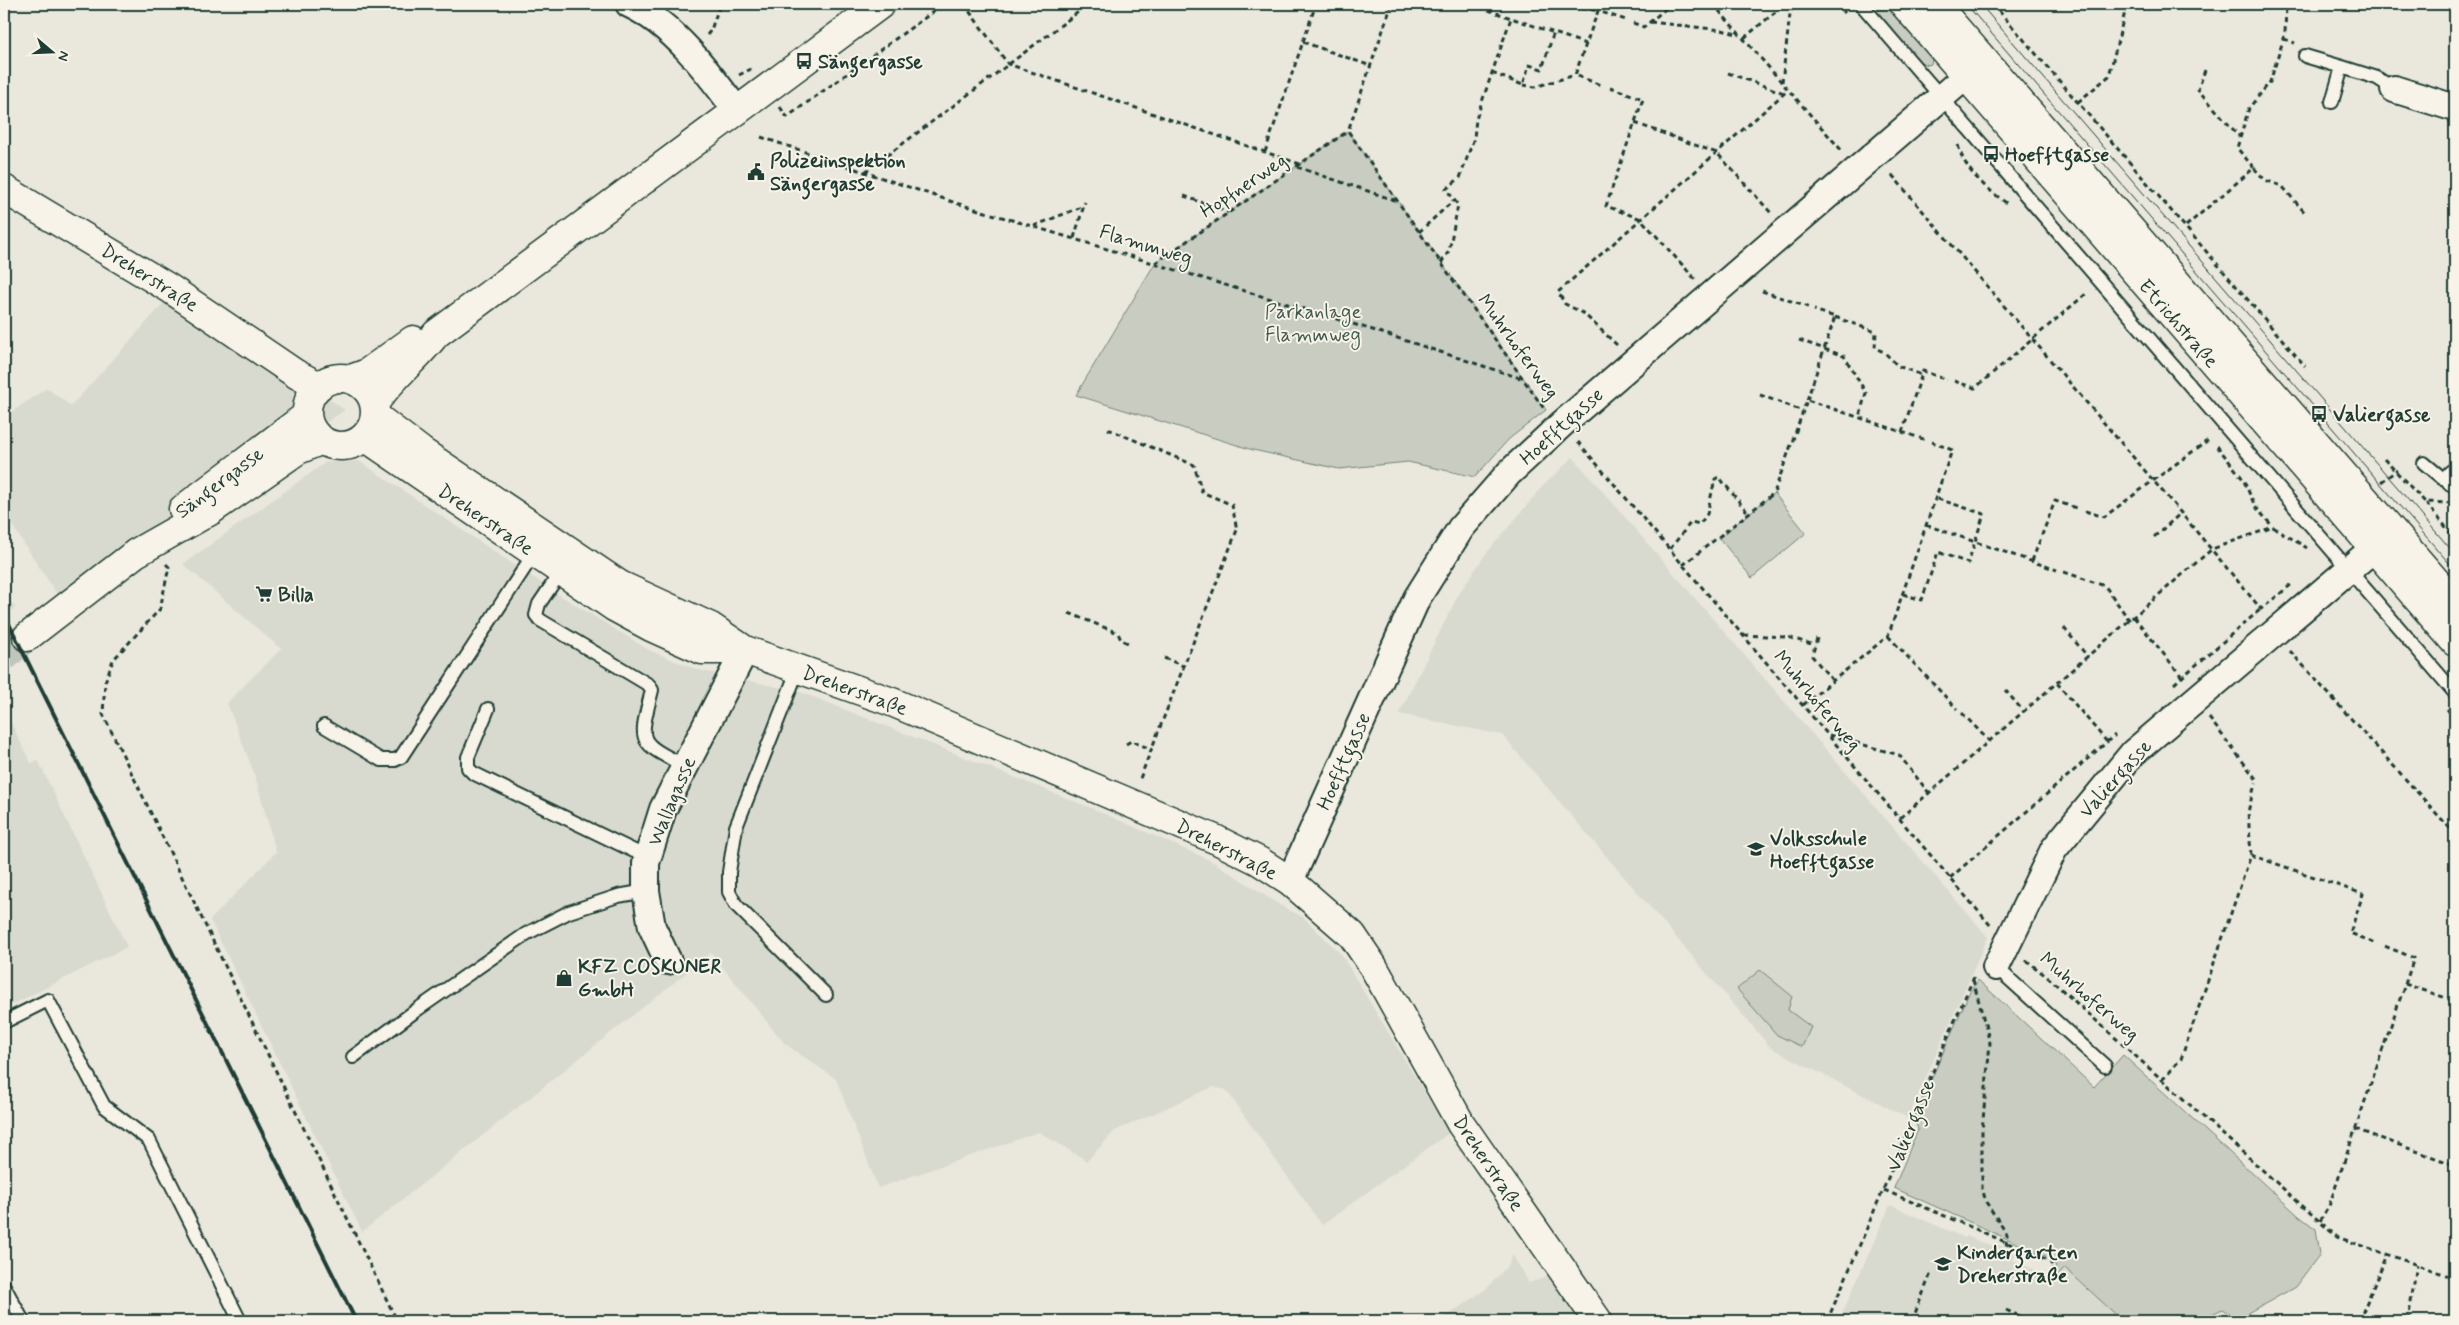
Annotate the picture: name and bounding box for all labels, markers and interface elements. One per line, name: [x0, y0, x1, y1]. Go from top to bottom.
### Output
north arrow: [28, 28, 78, 78]
text: N: [53, 49, 73, 63]
place label: Sängergasse: [818, 49, 923, 78]
bus stop icon: Sängergasse: [794, 51, 814, 71]
place label: Hoefftgasse: [2005, 142, 2109, 171]
bus stop icon: Hoefftgasse: [1981, 144, 2001, 164]
street label: Hopfnerweg: [1195, 147, 1293, 225]
place label: Polizeiinspektion Sängergasse: [770, 148, 906, 200]
public building icon: Polizeiinspektion Sängergasse: [746, 162, 766, 182]
street label: Flammweg: [1096, 219, 1195, 273]
street label: Dreherstraße: [95, 238, 203, 319]
street label: Etrichstraße: [2132, 274, 2224, 374]
street label: Muhrhoferweg: [1470, 289, 1565, 405]
park label: Parkanlage Flammweg: [1265, 299, 1361, 350]
street label: Hoefftgasse: [1514, 382, 1611, 474]
place label: Valiergasse: [2333, 402, 2431, 431]
bus stop icon: Valiergasse: [2309, 404, 2329, 424]
street label: Sängergasse: [170, 441, 271, 527]
street label: Dreherstraße: [432, 478, 539, 562]
place label: Billa: [278, 582, 314, 609]
supermarket icon: Billa: [254, 584, 274, 604]
street label: Muhrhoferweg: [1767, 645, 1867, 757]
street label: Dreherstraße: [798, 660, 911, 723]
street label: Hoefftgasse: [1311, 709, 1380, 816]
street label: Valiergasse: [2073, 734, 2160, 826]
street label: Wallagasse: [642, 753, 703, 850]
street label: Dreherstraße: [1171, 813, 1282, 888]
place label: Volksschule Hoefftgasse: [1770, 826, 1874, 878]
school or university icon: Volksschule Hoefftgasse: [1746, 839, 1766, 859]
street label: Muhrhoferweg: [2033, 946, 2145, 1048]
place label: KFZ COSKUNER GmbH: [578, 954, 721, 1004]
shop icon: KFZ COSKUNER GmbH: [554, 968, 574, 988]
street label: Valiergasse: [1881, 1075, 1944, 1177]
street label: Dreherstraße: [1446, 1110, 1530, 1217]
place label: Kindergarten Dreherstraße: [1957, 1240, 2078, 1290]
school or university icon: Kindergarten Dreherstraße: [1933, 1254, 1953, 1274]

